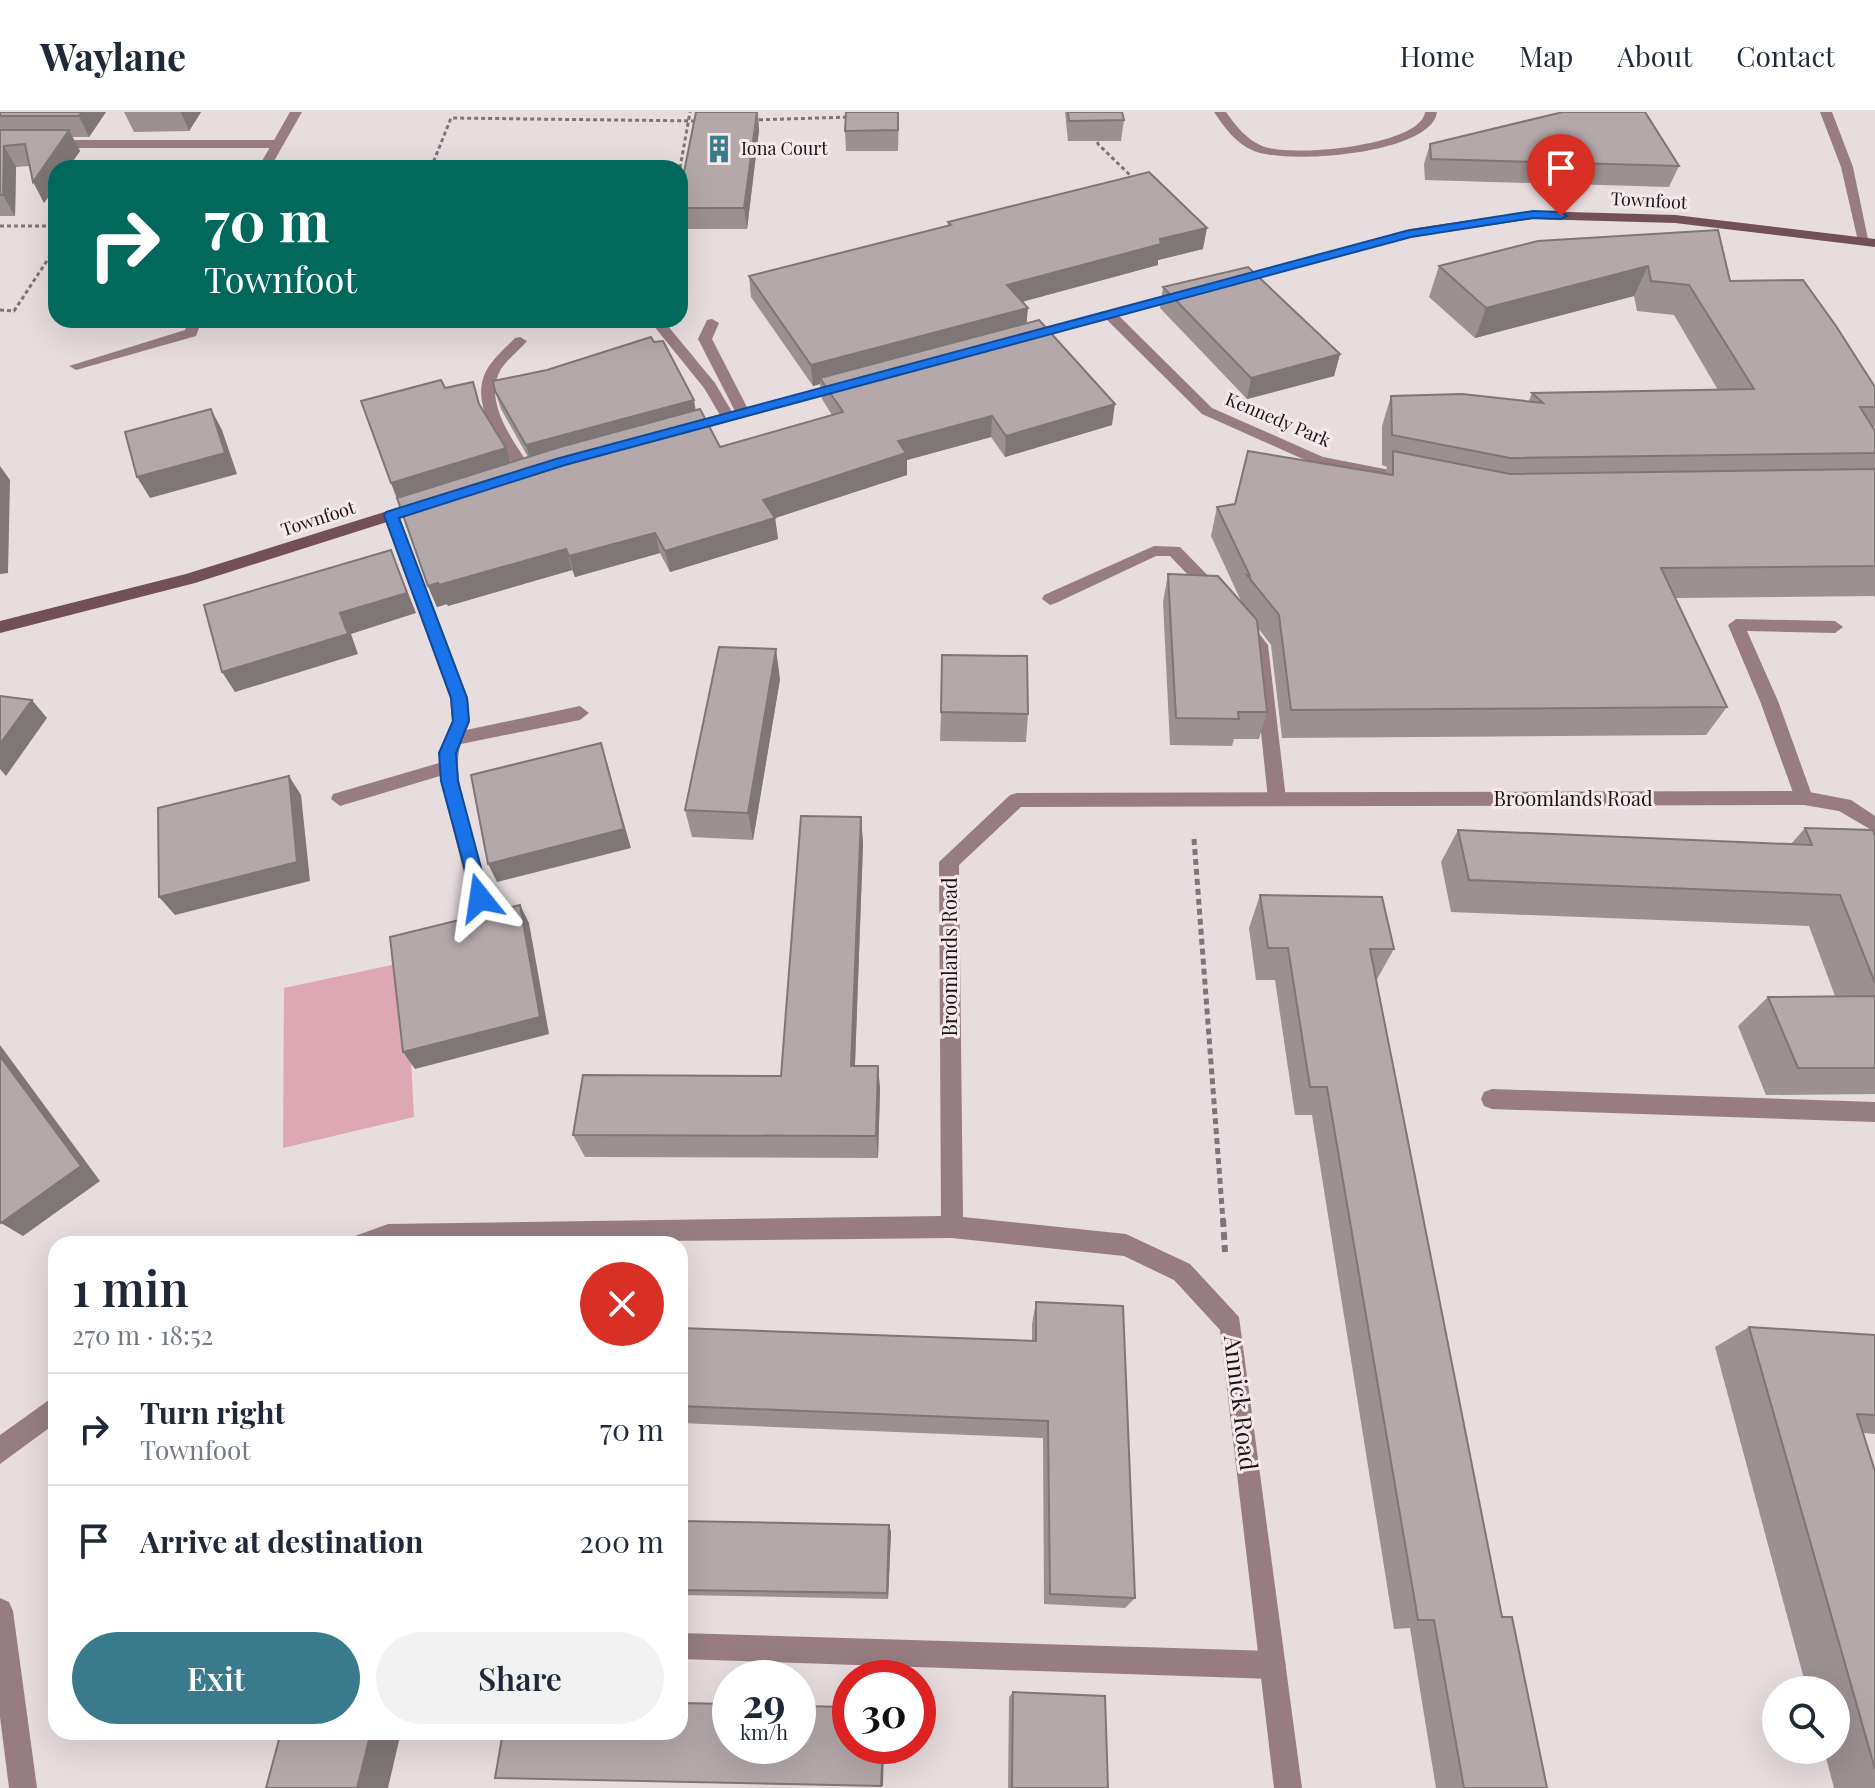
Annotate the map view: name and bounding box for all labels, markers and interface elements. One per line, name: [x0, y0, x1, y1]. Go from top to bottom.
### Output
text: Waylane: [40, 30, 186, 81]
text: Home: [1400, 37, 1475, 74]
text: Map: [1519, 37, 1573, 74]
text: About: [1617, 37, 1692, 74]
text: Contact: [1736, 37, 1835, 74]
building icon: Iona Court: [704, 134, 734, 164]
pin: [1527, 134, 1595, 216]
place label: Iona Court: [741, 136, 828, 160]
icon: arrive: [1539, 146, 1583, 190]
text: 70 m: [204, 182, 329, 257]
street label: Townfoot: [1610, 186, 1689, 214]
icon: right: [72, 192, 176, 296]
text: Townfoot: [204, 254, 357, 302]
street label: Kennedy Park: [1222, 386, 1335, 452]
street label: Townfoot: [278, 495, 358, 541]
street label: Broomlands Road: [1493, 784, 1653, 811]
position arrow: [438, 856, 522, 940]
street label: Broomlands Road: [935, 877, 962, 1037]
text: 1 min: [72, 1255, 189, 1319]
button: close: [580, 1262, 664, 1346]
text: 270 m · 18:52: [72, 1317, 213, 1352]
street label: Annick Road: [1218, 1332, 1266, 1472]
text: Turn right: [140, 1392, 285, 1432]
icon: right: [72, 1407, 116, 1451]
text: 70 m: [600, 1409, 664, 1449]
text: Townfoot: [140, 1432, 251, 1467]
icon: arrive: [72, 1519, 116, 1563]
text: Arrive at destination: [140, 1521, 423, 1561]
text: 200 m: [580, 1521, 664, 1561]
button: Exit: [72, 1632, 360, 1724]
button: Share: [376, 1632, 664, 1724]
speed limit sign: 30: [832, 1660, 936, 1764]
text: 29: [742, 1675, 786, 1728]
map controls: [1762, 1676, 1850, 1764]
button: search: [1762, 1676, 1850, 1764]
text: km/h: [740, 1718, 788, 1745]

